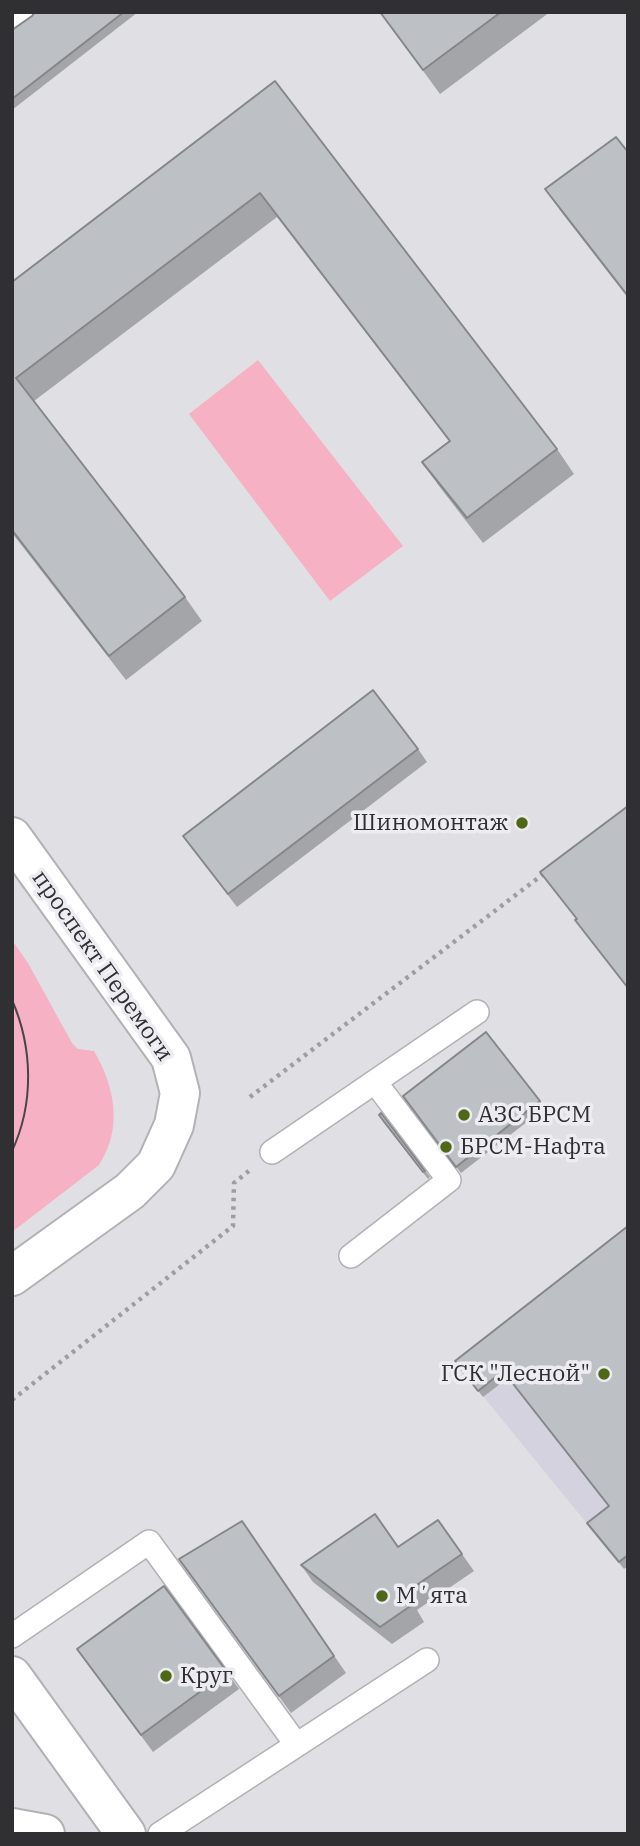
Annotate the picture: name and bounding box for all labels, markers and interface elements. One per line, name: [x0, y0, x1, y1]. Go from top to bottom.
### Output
place label: Шиномонтаж: [353, 809, 508, 837]
marker: Шиномонтаж: [514, 815, 530, 831]
street label: проспект Перемоги: [26, 865, 178, 1067]
place label: АЗС БРСМ: [478, 1101, 591, 1129]
marker: АЗС БРСМ: [456, 1107, 472, 1123]
place label: БРСМ-Hафта: [460, 1133, 606, 1161]
marker: БРСМ-Hафта: [438, 1139, 454, 1155]
place label: ГСК "Лесной": [441, 1360, 590, 1388]
marker: ГСК "Лесной": [596, 1366, 612, 1382]
place label: Мʼята: [396, 1582, 468, 1610]
marker: Мʼята: [374, 1588, 390, 1604]
place label: Круг: [180, 1662, 233, 1690]
marker: Круг: [158, 1668, 174, 1684]

